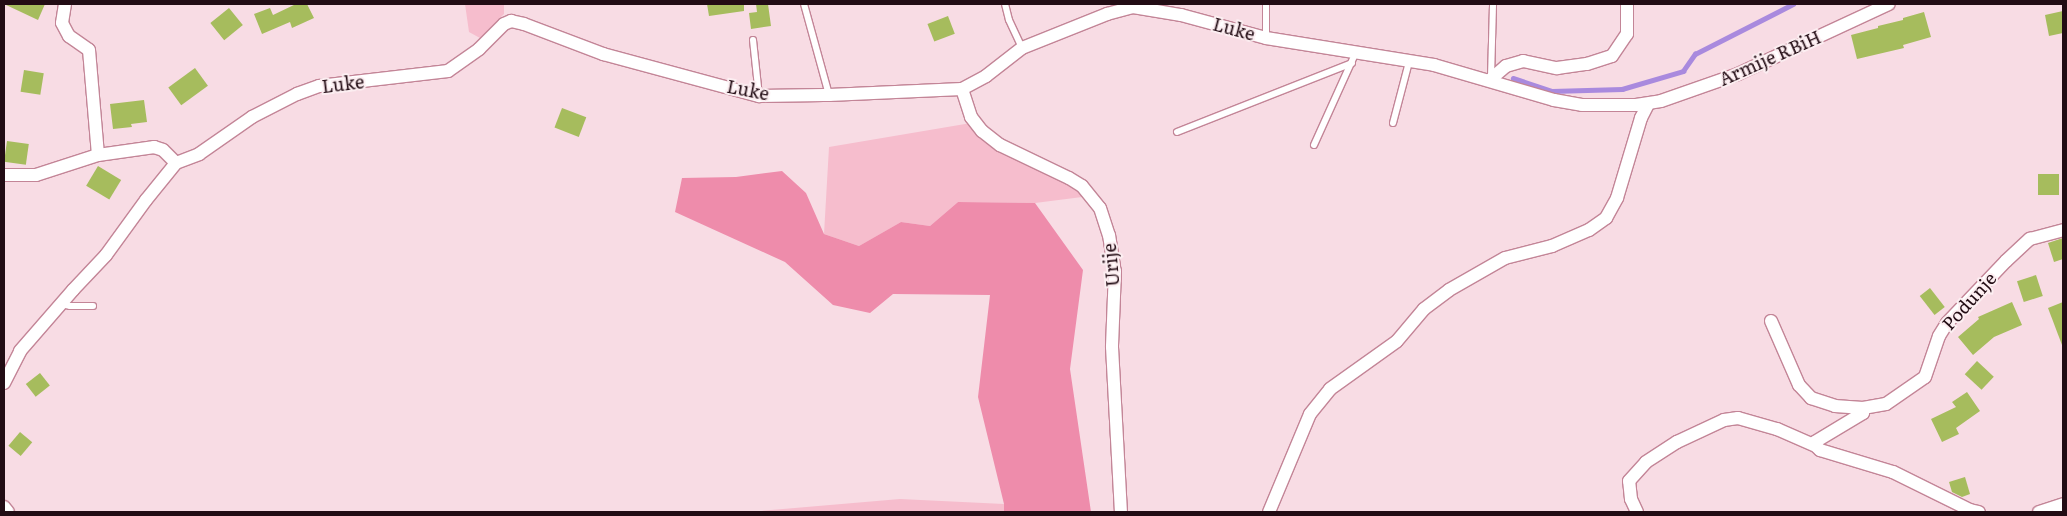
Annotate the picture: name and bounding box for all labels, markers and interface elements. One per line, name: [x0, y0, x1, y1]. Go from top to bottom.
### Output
street label: Luke: [1211, 13, 1257, 45]
street label: Armije RBiH: [1716, 26, 1824, 90]
street label: Luke: [321, 71, 365, 97]
street label: Luke: [725, 75, 771, 105]
street label: Urije: [1098, 242, 1124, 288]
street label: Podunje: [1938, 268, 2000, 334]

